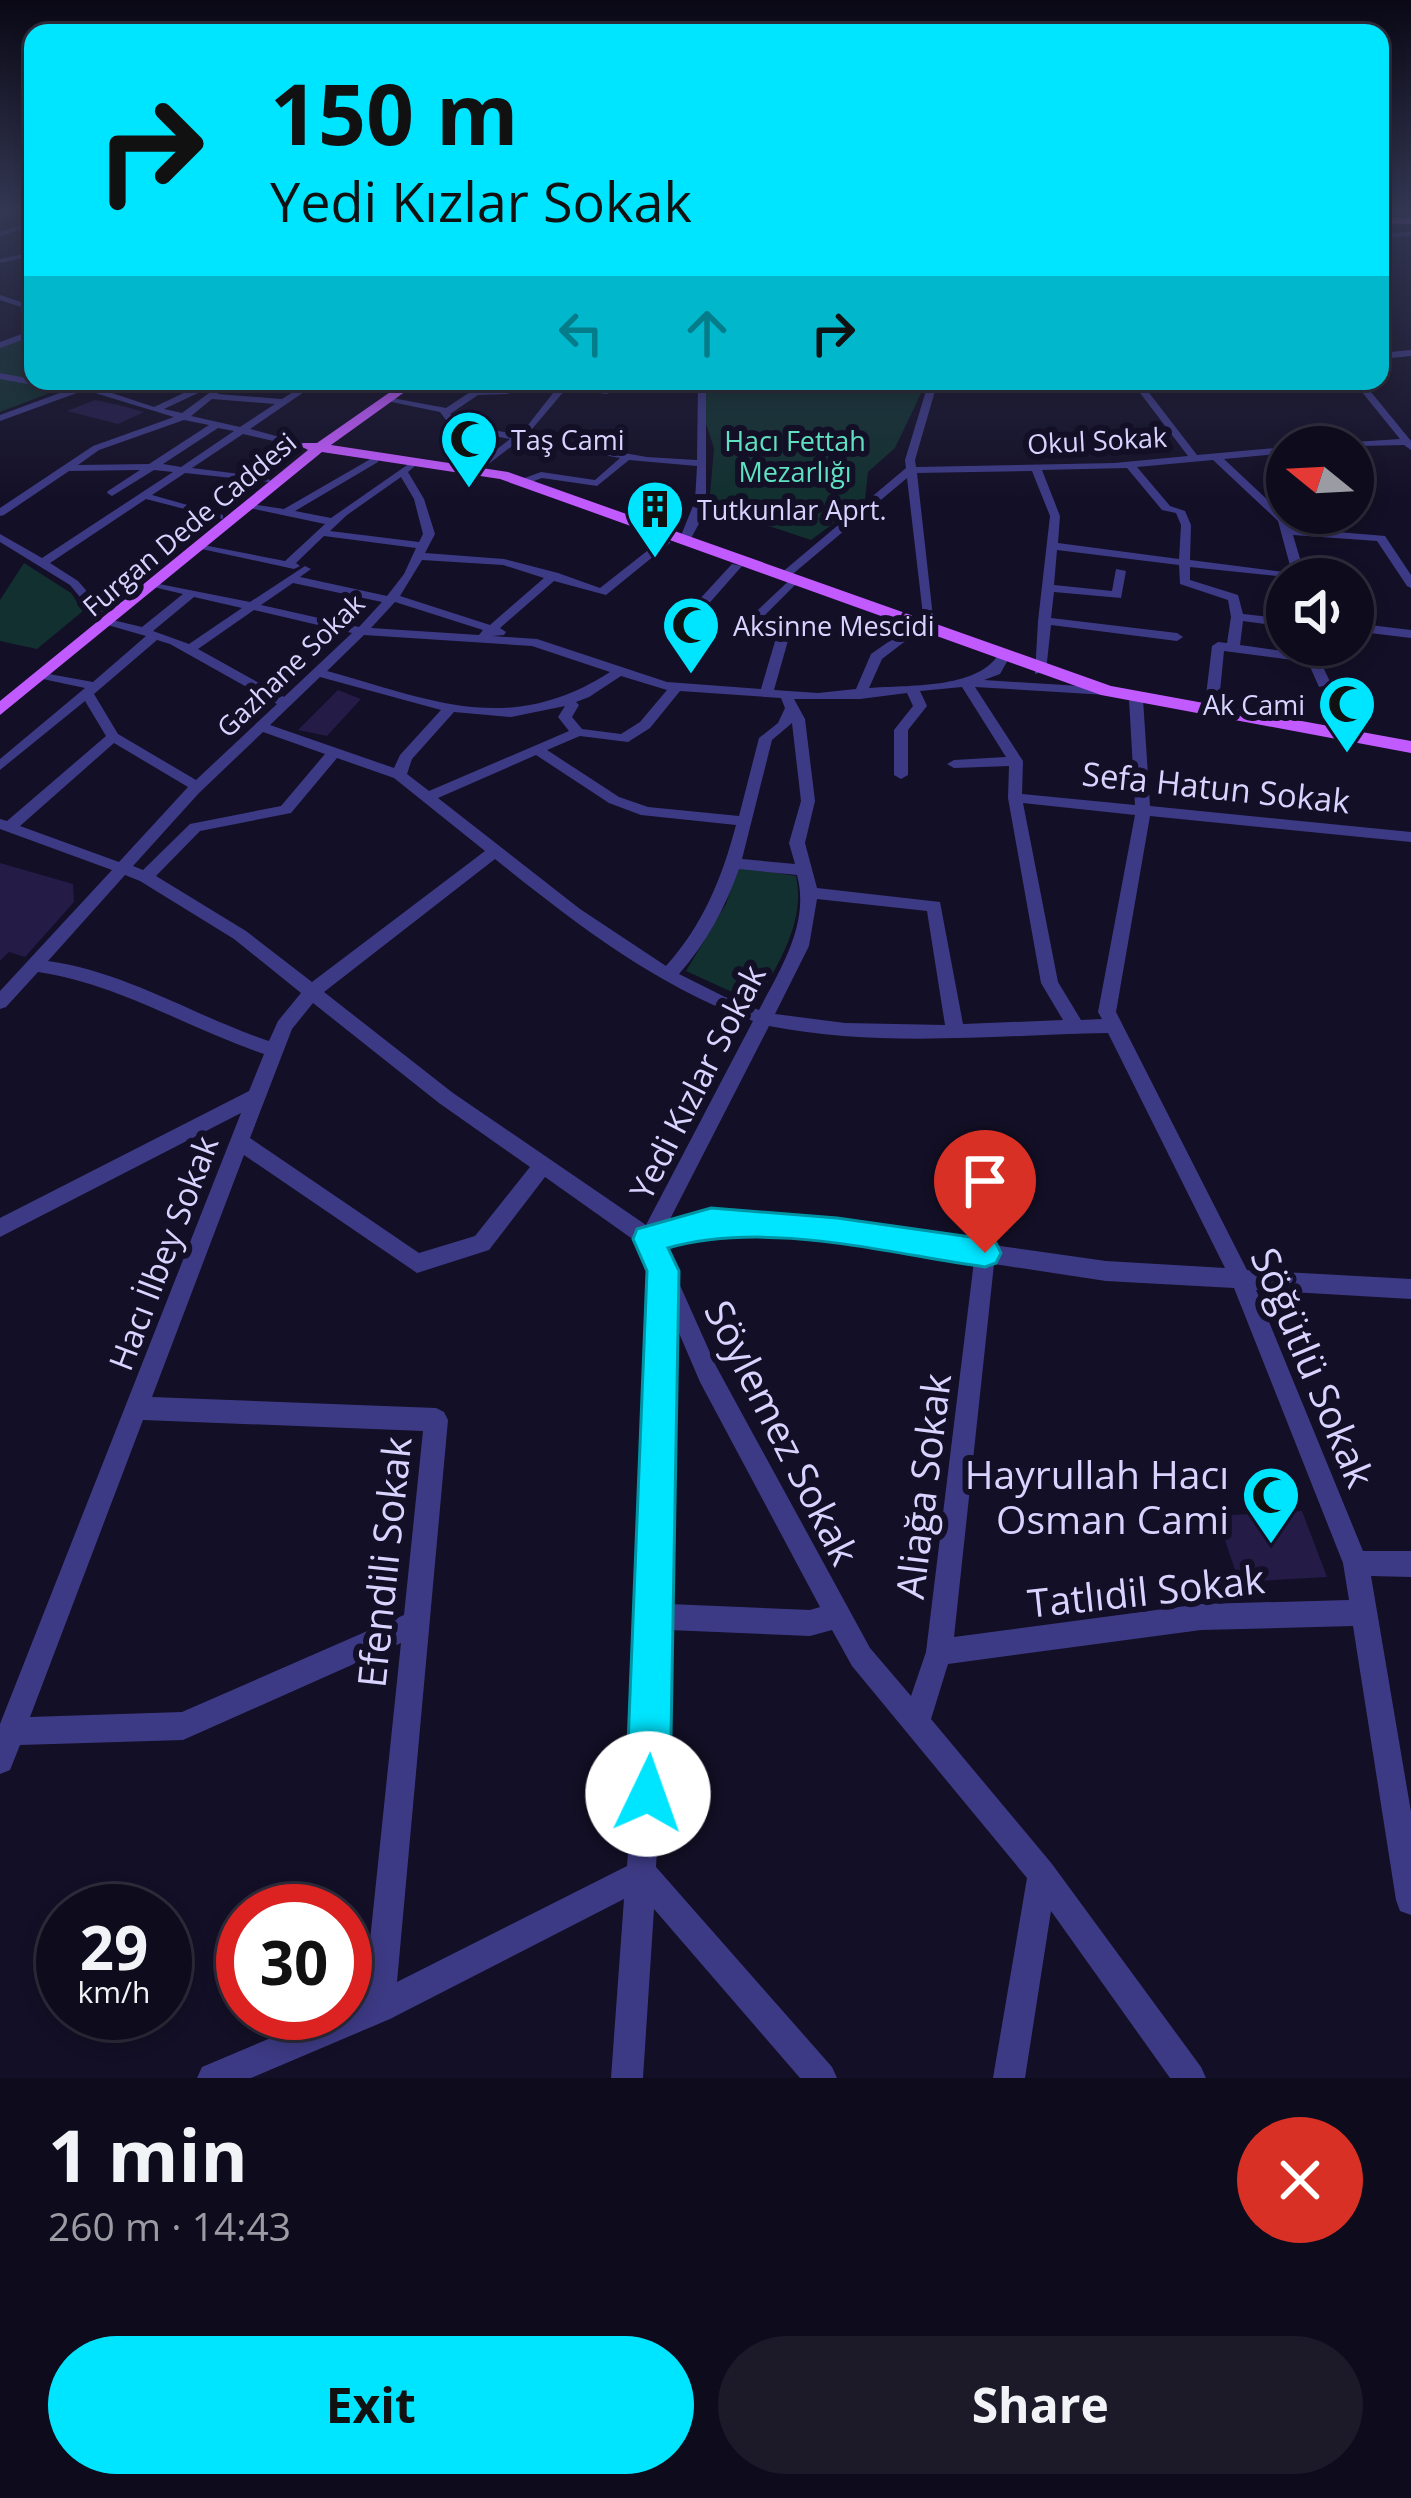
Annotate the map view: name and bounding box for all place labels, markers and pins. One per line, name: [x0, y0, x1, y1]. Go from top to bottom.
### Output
mosque icon: Taş Cami: [438, 408, 500, 490]
place label: Taş Cami: [511, 421, 625, 458]
building icon: Tutkunlar Aprt.: [624, 478, 686, 560]
place label: Tutkunlar Aprt.: [697, 491, 887, 528]
mosque icon: Aksinne Mescidi: [660, 594, 722, 676]
place label: Aksinne Mescidi: [733, 607, 935, 644]
mosque icon: Ak Cami: [1316, 673, 1378, 755]
place label: Ak Cami: [1203, 686, 1305, 723]
pin: [934, 1130, 1036, 1253]
place label: Hayrullah Hacı Osman Cami: [965, 1447, 1229, 1545]
mosque icon: Hayrullah Hacı Osman Cami: [1240, 1464, 1302, 1546]

